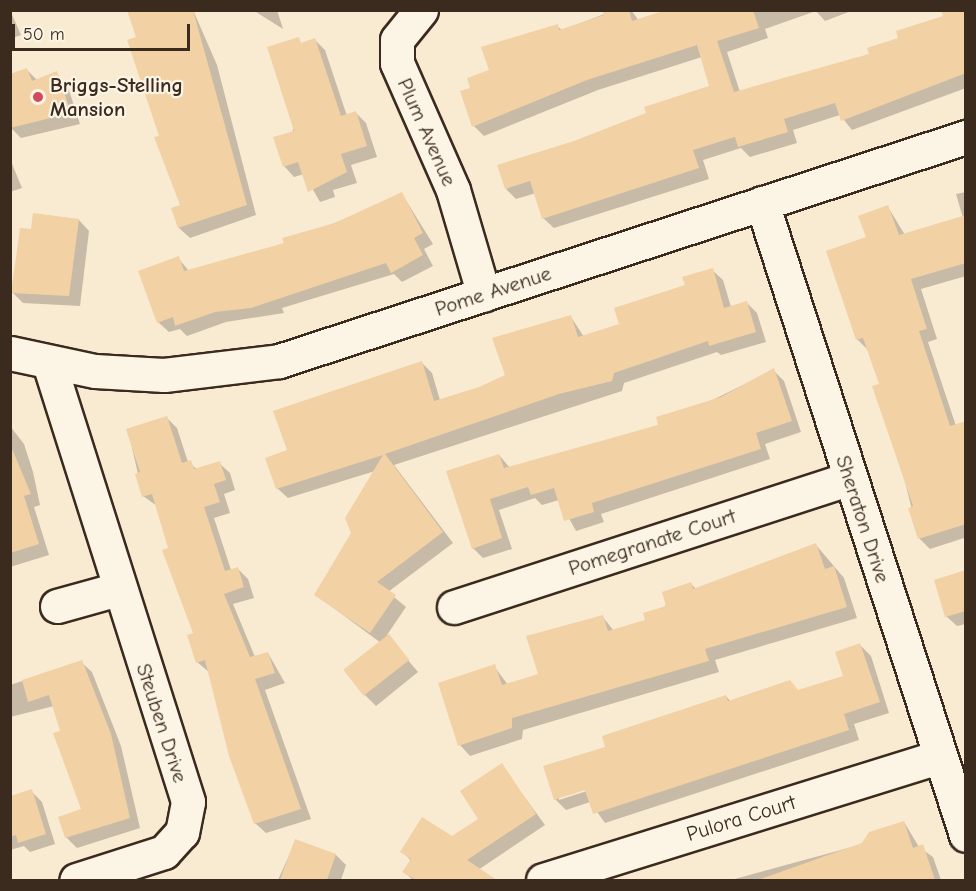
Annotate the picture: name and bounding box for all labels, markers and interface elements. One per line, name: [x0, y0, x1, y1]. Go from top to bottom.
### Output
scale bar: [15, 12, 194, 50]
text: 50 m: [23, 24, 65, 45]
place label: Briggs-Stelling Mansion: [50, 72, 183, 122]
street label: Plum Avenue: [392, 74, 462, 190]
marker: Briggs-Stelling Mansion: [31, 90, 45, 104]
street label: Pome Avenue: [432, 260, 554, 322]
street label: Sheraton Drive: [831, 452, 895, 586]
street label: Pomegranate Court: [565, 503, 739, 581]
street label: Steuben Drive: [131, 660, 193, 786]
street label: Pulora Court: [683, 789, 799, 847]

